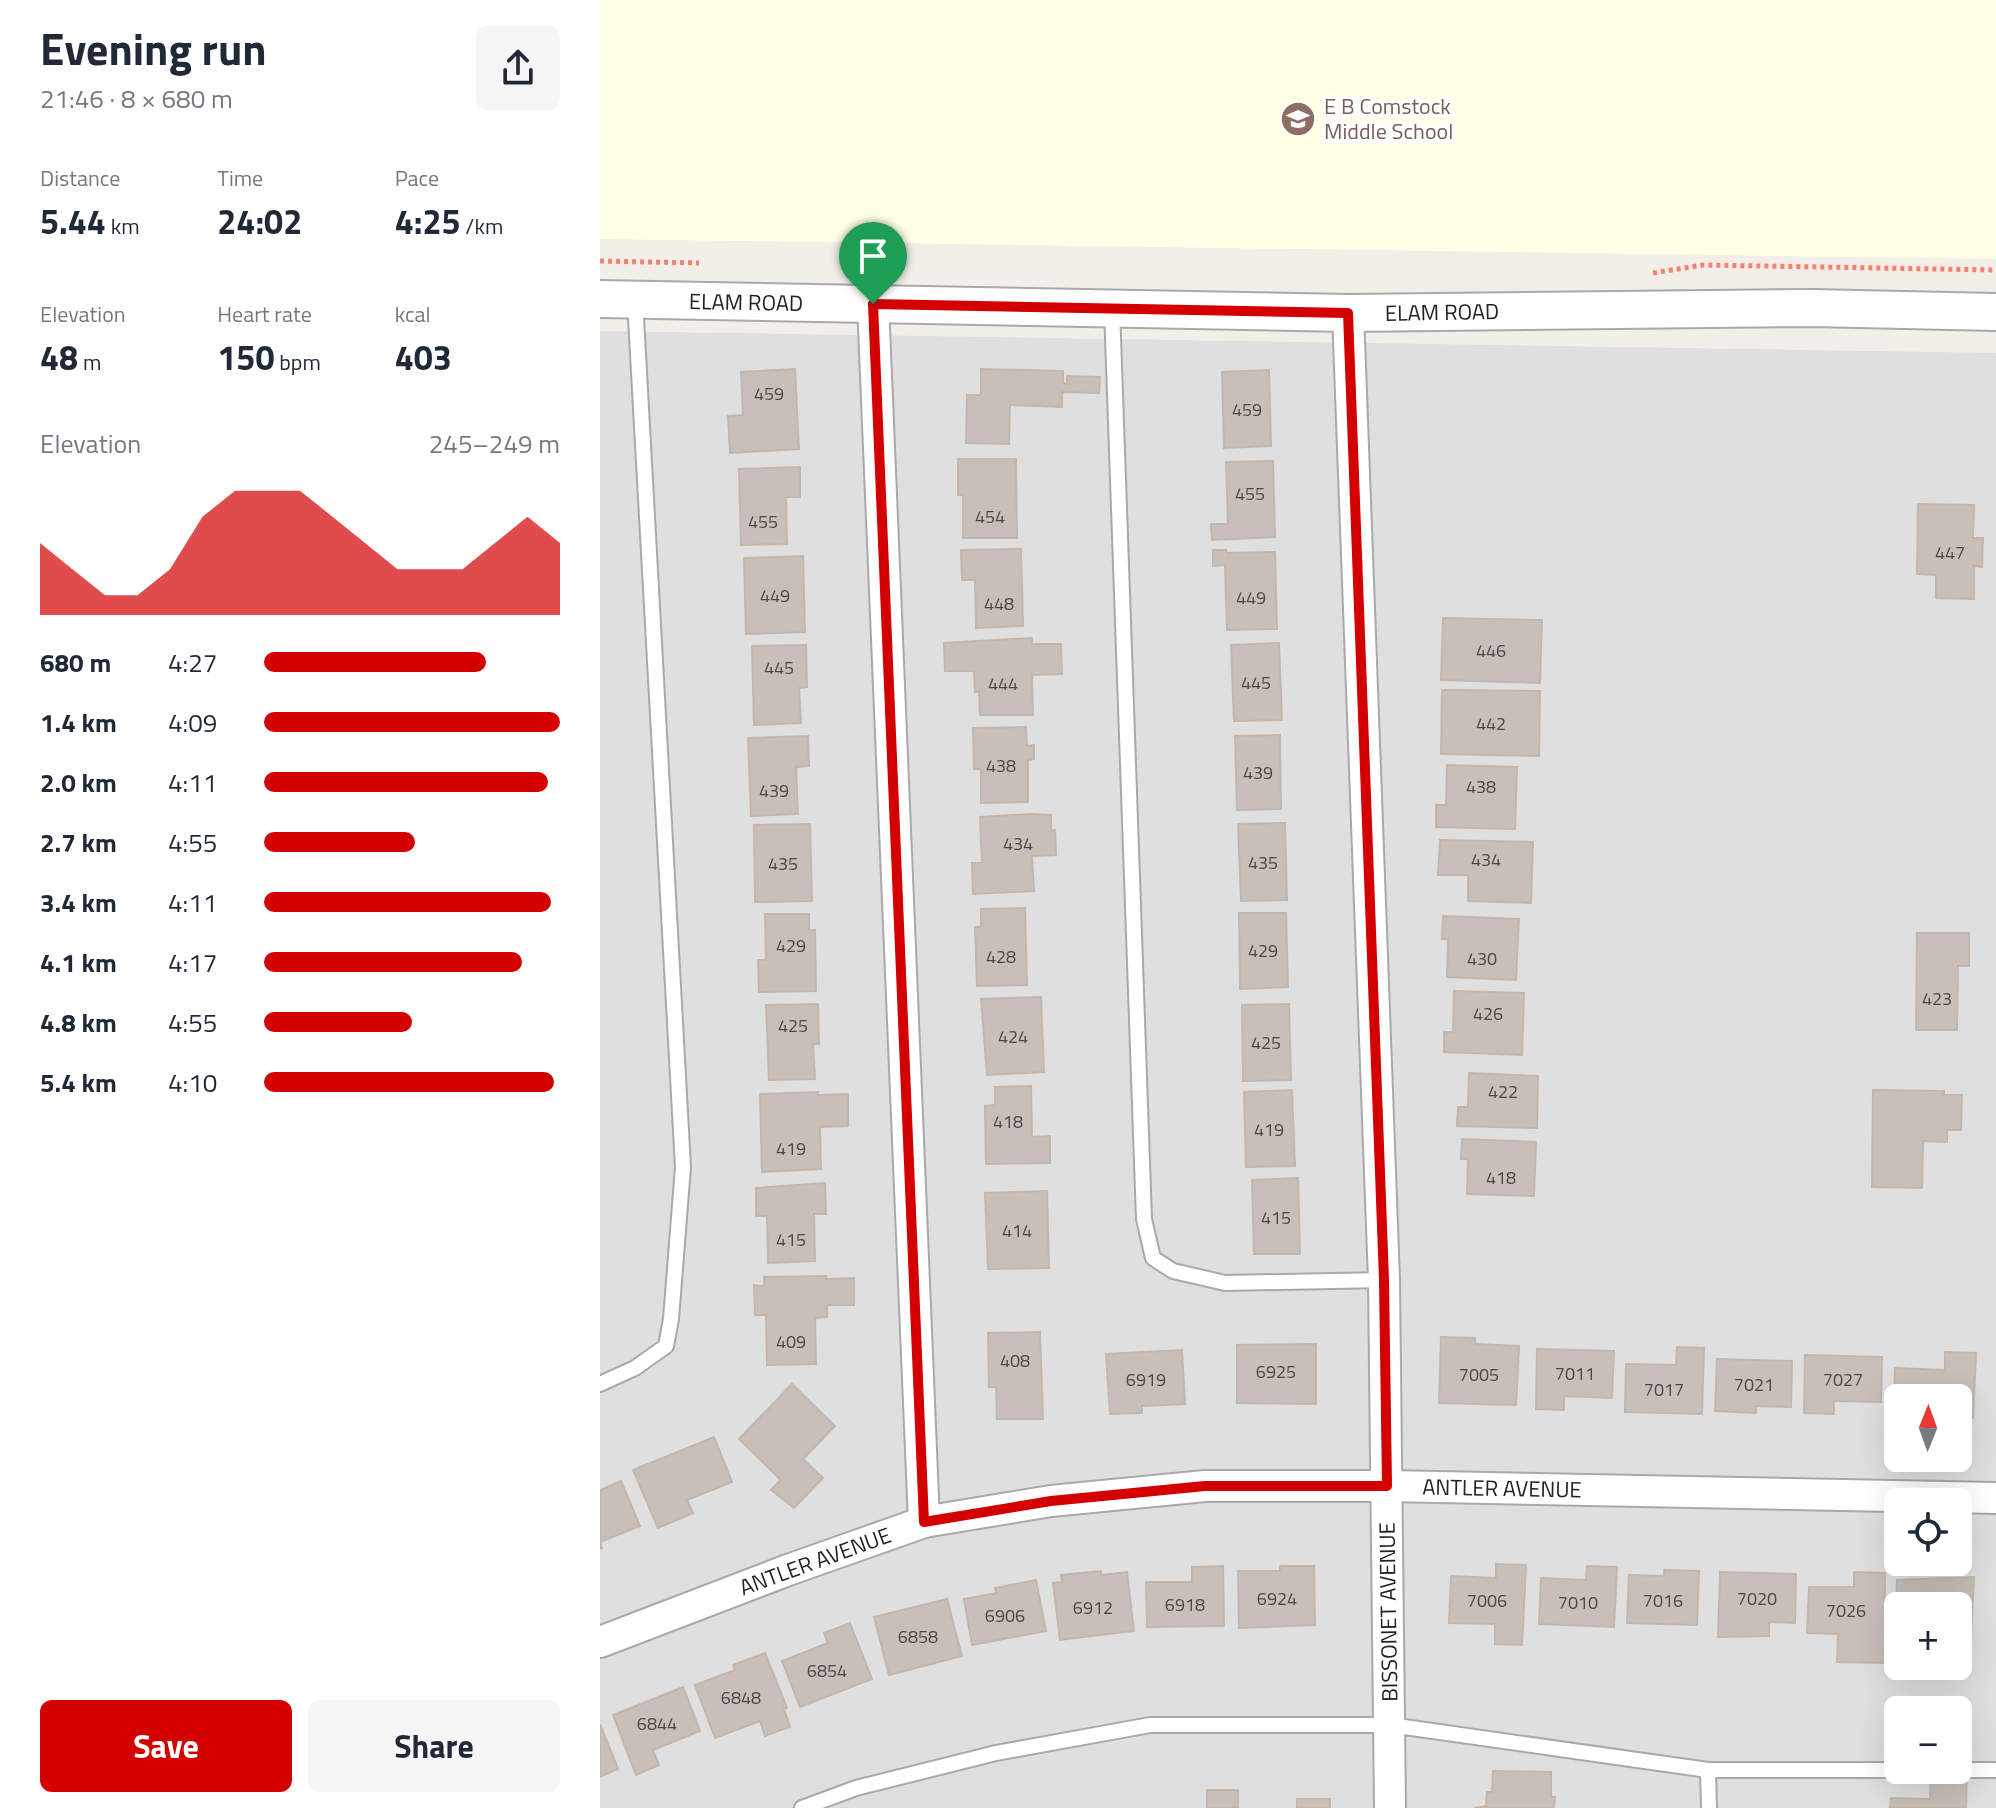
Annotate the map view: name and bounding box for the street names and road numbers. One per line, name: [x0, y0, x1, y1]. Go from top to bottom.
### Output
street label: ELAM ROAD: [689, 284, 803, 320]
street label: ELAM ROAD: [1385, 294, 1499, 330]
street label: ANTLER AVENUE: [1422, 1470, 1582, 1506]
street label: ANTLER AVENUE: [734, 1518, 896, 1604]
street label: BISSONET AVENUE: [1369, 1522, 1407, 1702]

